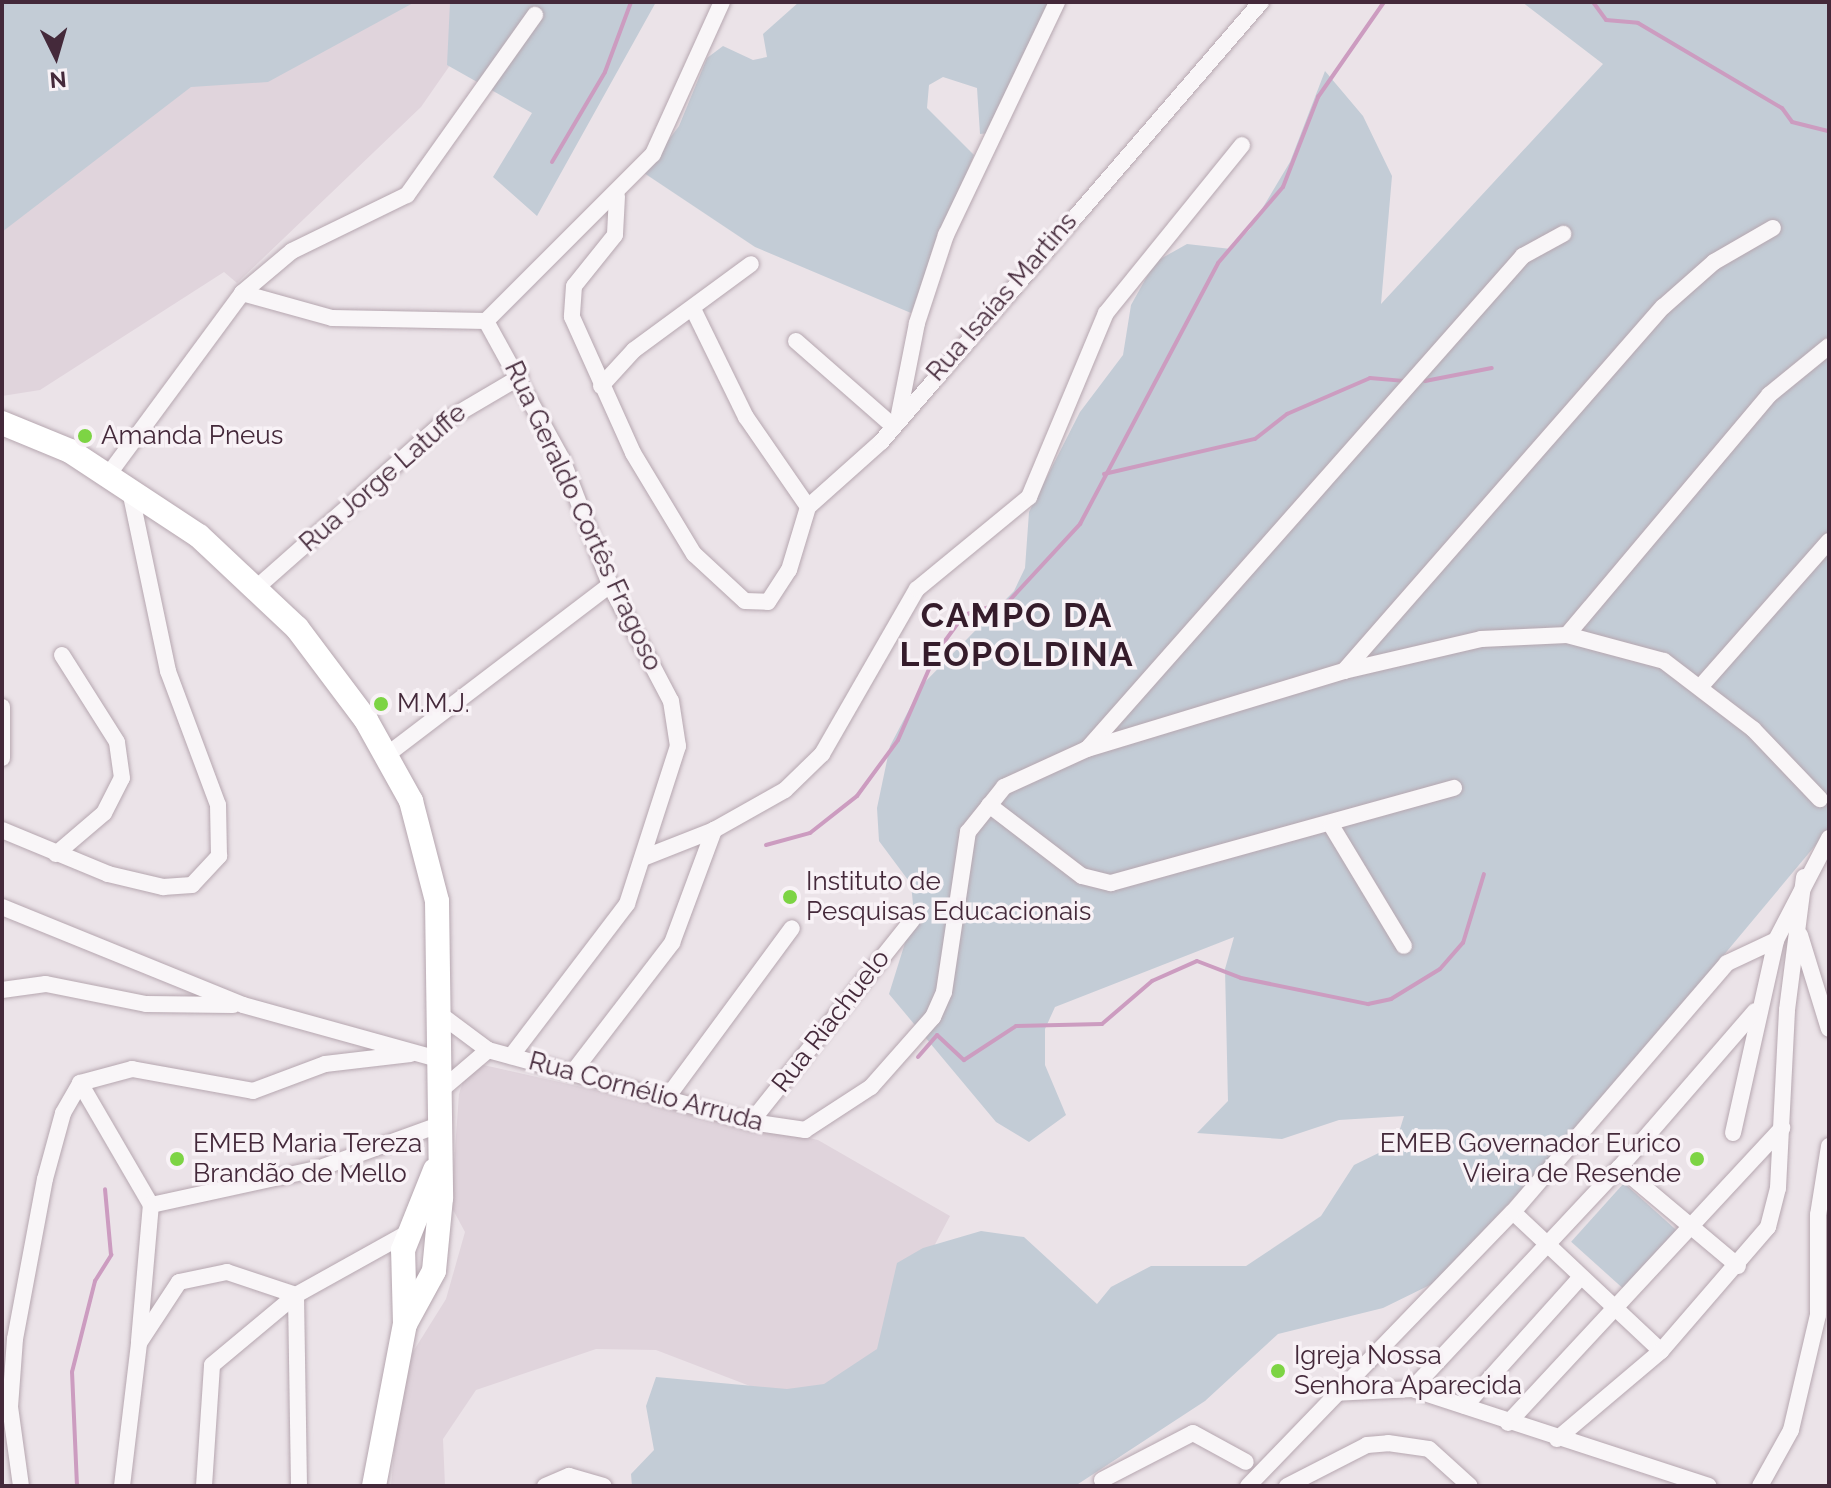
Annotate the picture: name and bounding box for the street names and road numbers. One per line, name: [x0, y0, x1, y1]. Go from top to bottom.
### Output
street label: Rua Isaías Martins: [920, 206, 1084, 388]
street label: Rua Geraldo Cortês Fragoso: [497, 356, 669, 676]
street label: Rua Jorge Latuffe: [293, 397, 473, 559]
street label: Rua Riachuelo: [766, 943, 896, 1099]
street label: Rua Cornélio Arruda: [525, 1046, 767, 1138]

